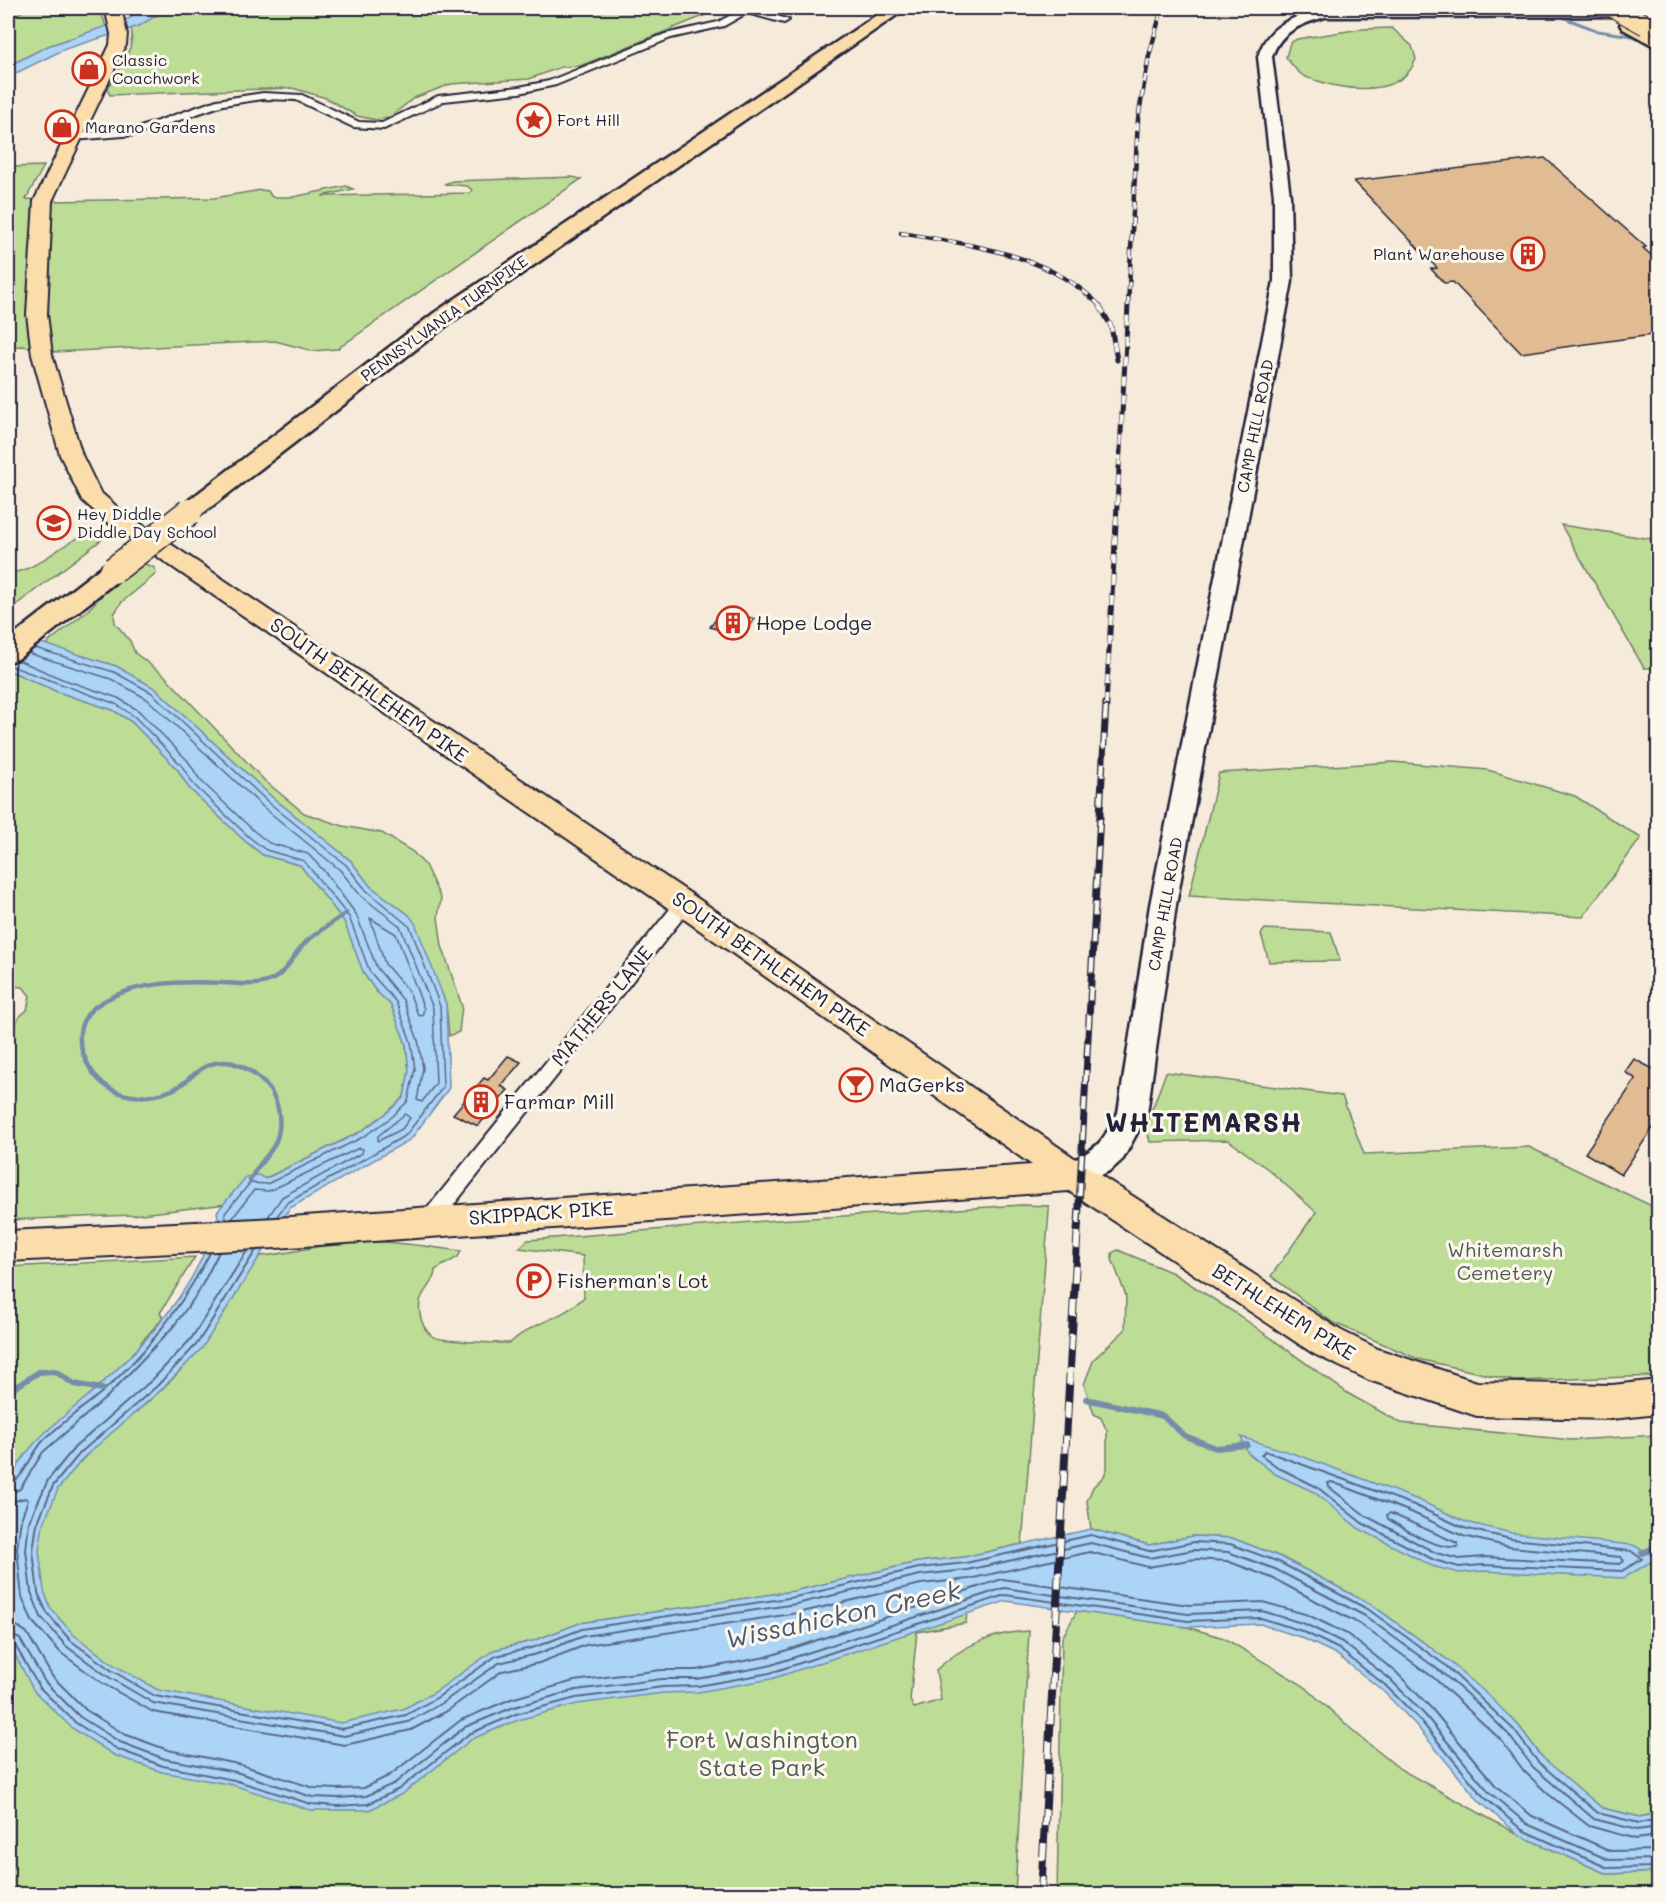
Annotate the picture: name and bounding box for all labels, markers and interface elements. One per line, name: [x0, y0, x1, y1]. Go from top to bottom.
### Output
place label: Classic Coachwork: [112, 49, 200, 88]
shop icon: Classic Coachwork: [71, 51, 107, 87]
place icon: Fort Hill: [516, 102, 552, 138]
shop icon: Marano Gardens: [44, 109, 80, 145]
place label: Fort Hill: [557, 109, 620, 130]
place label: Marano Gardens: [85, 116, 216, 137]
building icon: Plant Warehouse: [1510, 236, 1546, 272]
place label: Plant Warehouse: [1373, 243, 1505, 264]
street label: PENNSYLVANIA TURNPIKE: [356, 250, 531, 385]
street label: CAMP HILL ROAD: [1231, 357, 1278, 494]
place label: Hey Diddle Diddle Day School: [77, 503, 217, 542]
school or university icon: Hey Diddle Diddle Day School: [36, 505, 72, 541]
building icon: Hope Lodge: [715, 605, 751, 641]
place label: Hope Lodge: [756, 609, 872, 635]
street label: SOUTH BETHLEHEM PIKE: [265, 611, 474, 768]
street label: CAMP HILL ROAD: [1142, 835, 1187, 972]
street label: SOUTH BETHLEHEM PIKE: [667, 885, 876, 1042]
street label: MATHERS LANE: [545, 940, 658, 1071]
bar icon: MaGerks: [838, 1067, 874, 1103]
place label: MaGerks: [879, 1071, 965, 1097]
building icon: Farmar Mill: [463, 1084, 499, 1120]
place label: Farmar Mill: [504, 1088, 615, 1114]
district label: WHITEMARSH: [1105, 1105, 1303, 1139]
street label: SKIPPACK PIKE: [468, 1194, 614, 1230]
park label: Whitemarsh Cemetery: [1447, 1236, 1563, 1285]
street label: BETHLEHEM PIKE: [1208, 1257, 1361, 1366]
parking icon: Fisherman's Lot: [516, 1263, 552, 1299]
place label: Fisherman's Lot: [557, 1267, 709, 1293]
water label: Wissahickon Creek: [722, 1572, 965, 1656]
park label: Fort Washington State Park: [666, 1723, 858, 1782]

